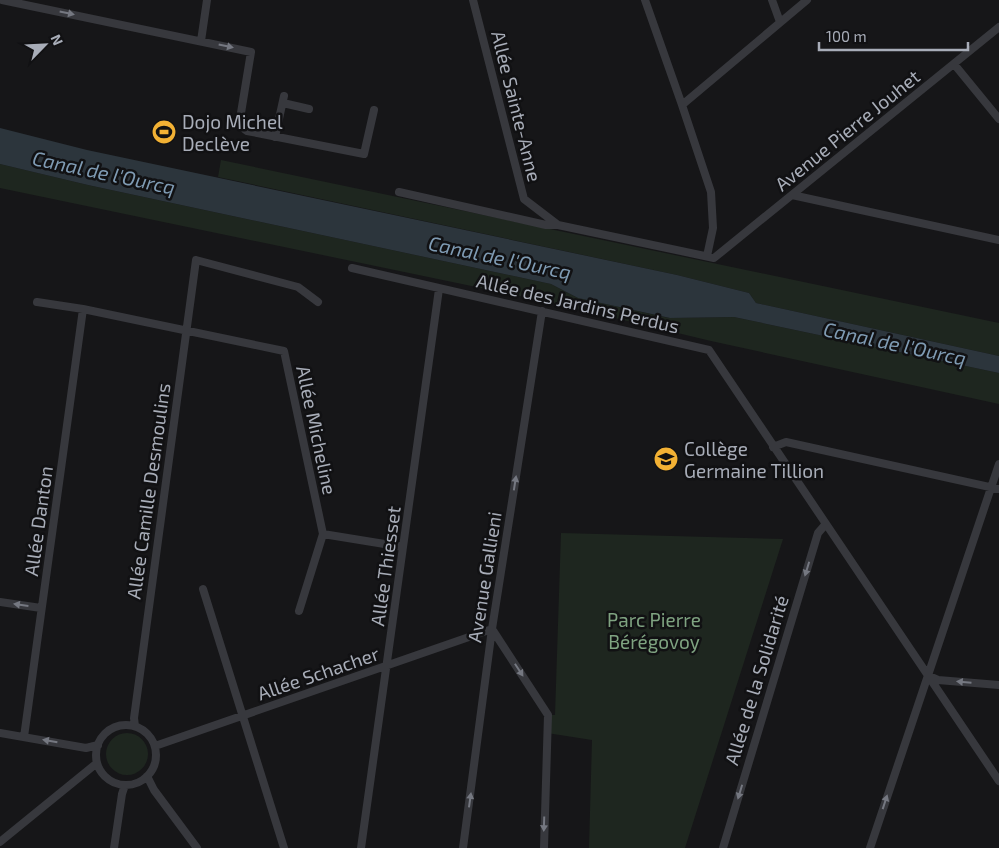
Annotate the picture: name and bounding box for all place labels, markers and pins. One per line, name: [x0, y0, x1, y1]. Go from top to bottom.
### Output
place label: Dojo Michel Declève: [182, 110, 283, 155]
sports icon: Dojo Michel Declève: [151, 119, 177, 145]
place label: Collège Germaine Tillion: [684, 437, 824, 482]
school or university icon: Collège Germaine Tillion: [653, 446, 679, 472]

